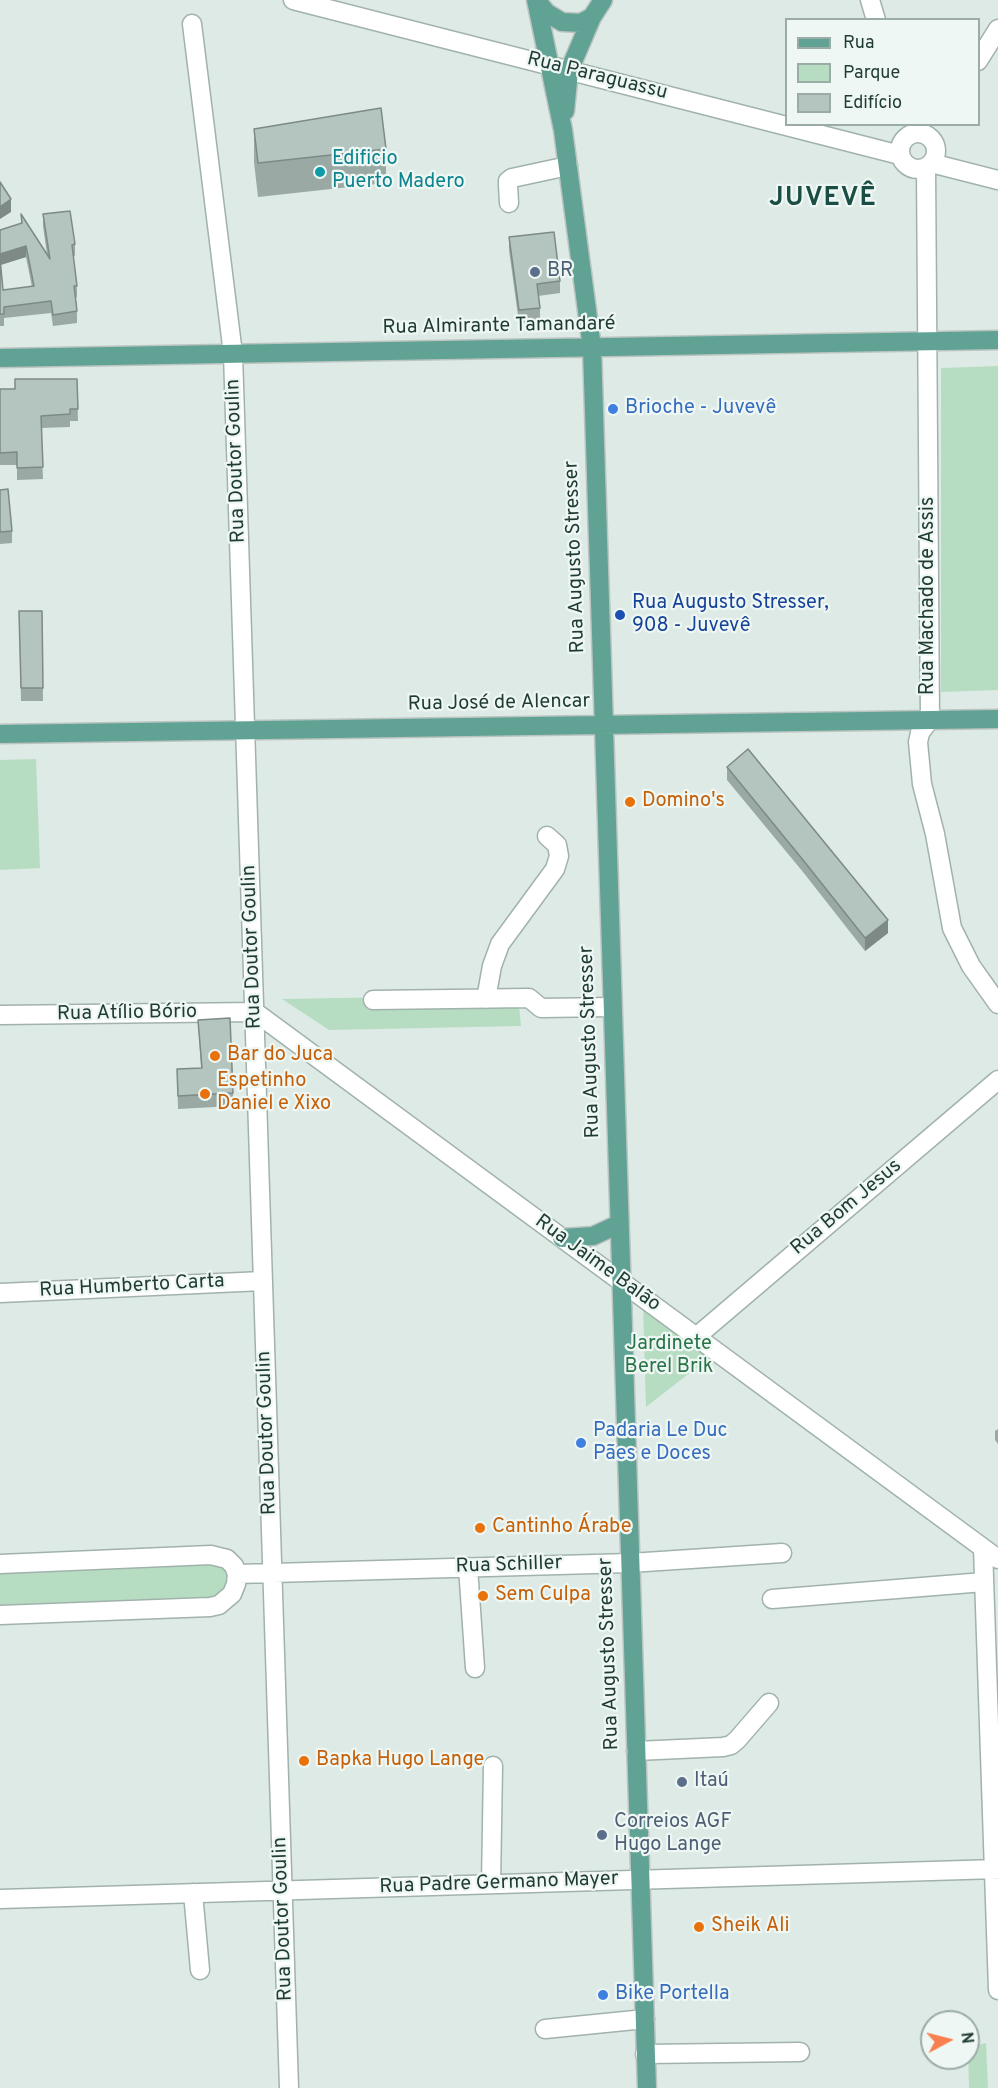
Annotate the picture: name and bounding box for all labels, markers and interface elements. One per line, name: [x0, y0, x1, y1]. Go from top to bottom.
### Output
legend: [785, 18, 980, 126]
text: Rua: [843, 32, 874, 55]
street label: Rua Paraguassu: [524, 48, 670, 106]
text: Parque: [843, 62, 900, 85]
text: Edifício: [843, 92, 902, 115]
place label: Edificio Puerto Madero: [332, 148, 465, 195]
marker: Edificio Puerto Madero: [313, 165, 327, 179]
district label: JUVEVÊ: [769, 184, 877, 216]
place label: BR: [547, 260, 573, 284]
marker: BR: [528, 265, 542, 279]
street label: Rua Almirante Tamandaré: [382, 313, 616, 341]
street label: Rua Doutor Goulin: [222, 379, 252, 543]
place label: Brioche - Juvevê: [625, 397, 776, 421]
marker: Brioche - Juvevê: [606, 402, 620, 416]
street label: Rua Augusto Stresser: [561, 460, 591, 654]
street label: Rua Machado de Assis: [917, 497, 941, 695]
place label: Rua Augusto Stresser, 908 - Juvevê: [632, 592, 829, 639]
marker: Rua Augusto Stresser, 908 - Juvevê: [613, 608, 627, 622]
street label: Rua José de Alencar: [408, 690, 590, 718]
place label: Domino's: [642, 790, 725, 814]
marker: Domino's: [623, 795, 637, 809]
street label: Rua Doutor Goulin: [238, 865, 268, 1029]
street label: Rua Augusto Stresser: [576, 945, 606, 1139]
street label: Rua Atílio Bório: [57, 1001, 197, 1027]
place label: Bar do Juca: [227, 1044, 333, 1068]
marker: Bar do Juca: [208, 1049, 222, 1063]
place label: Espetinho Daniel e Xixo: [217, 1070, 331, 1117]
marker: Espetinho Daniel e Xixo: [198, 1087, 212, 1101]
street label: Rua Bom Jesus: [787, 1155, 907, 1261]
street label: Rua Jaime Balão: [529, 1210, 665, 1318]
street label: Rua Humberto Carta: [39, 1270, 225, 1304]
park label: Jardinete Berel Brik: [625, 1333, 713, 1380]
street label: Rua Doutor Goulin: [253, 1351, 283, 1515]
place label: Padaria Le Duc Pães e Doces: [593, 1420, 727, 1467]
marker: Padaria Le Duc Pães e Doces: [574, 1436, 588, 1450]
place label: Cantinho Árabe: [492, 1516, 631, 1540]
marker: Cantinho Árabe: [473, 1521, 487, 1535]
street label: Rua Schiller: [455, 1552, 563, 1580]
street label: Rua Augusto Stresser: [595, 1557, 625, 1751]
place label: Sem Culpa: [495, 1584, 591, 1608]
marker: Sem Culpa: [476, 1589, 490, 1603]
place label: Bapka Hugo Lange: [316, 1749, 484, 1773]
marker: Bapka Hugo Lange: [297, 1754, 311, 1768]
place label: Itaú: [694, 1770, 729, 1794]
marker: Itaú: [675, 1775, 689, 1789]
place label: Correios AGF Hugo Lange: [614, 1811, 732, 1858]
marker: Correios AGF Hugo Lange: [595, 1828, 609, 1842]
street label: Rua Doutor Goulin: [269, 1837, 299, 2001]
street label: Rua Padre Germano Mayer: [379, 1868, 619, 1900]
place label: Sheik Ali: [711, 1915, 790, 1939]
marker: Sheik Ali: [692, 1920, 706, 1934]
place label: Bike Portella: [615, 1983, 730, 2007]
marker: Bike Portella: [596, 1988, 610, 2002]
north arrow: [920, 2010, 980, 2070]
text: N: [955, 2031, 977, 2045]

